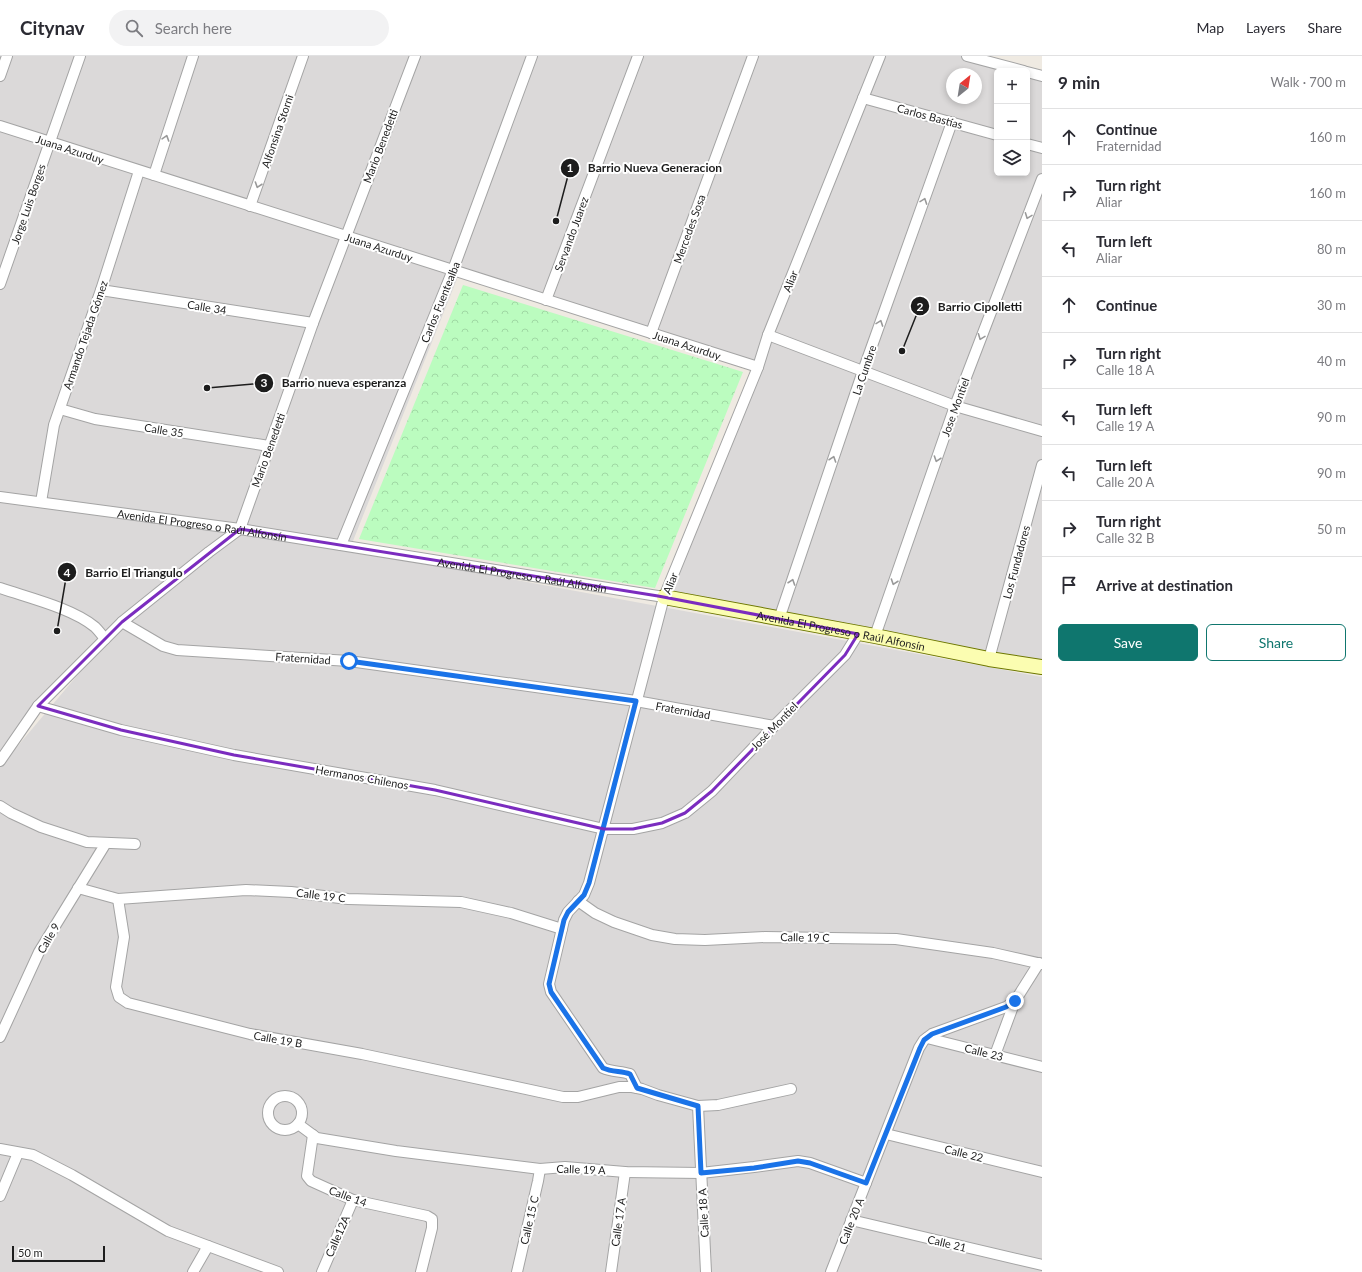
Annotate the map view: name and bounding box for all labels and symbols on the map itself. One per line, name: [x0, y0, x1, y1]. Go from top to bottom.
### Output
north arrow: [946, 68, 982, 104]
street label: Alfonsina Storni: [258, 92, 296, 169]
street label: Carlos Bastías: [896, 101, 964, 131]
street label: Mario Benedetti: [360, 107, 400, 185]
street label: Juana Azurduy: [34, 132, 106, 166]
one-way arrow: [161, 135, 170, 142]
callout: Barrio Nueva Generacion: [560, 156, 731, 180]
text: 1: [567, 160, 574, 175]
text: Barrio Nueva Generacion: [588, 160, 722, 175]
street label: Jorge Luis Borges: [8, 162, 48, 246]
one-way arrow: [254, 182, 262, 189]
street label: Mercedes Sosa: [670, 193, 708, 265]
street label: Servando Juarez: [551, 195, 591, 273]
one-way arrow: [919, 197, 927, 204]
one-way arrow: [1025, 212, 1033, 219]
street label: Juana Azurduy: [343, 230, 415, 264]
street label: Carlos Fuentealba: [418, 259, 462, 345]
street label: Aliar: [780, 268, 800, 294]
street label: Armando Tejada Gómez: [60, 279, 110, 391]
callout: Barrio Cipolletti: [910, 294, 1031, 318]
street label: Calle 34: [187, 297, 228, 317]
text: 2: [917, 299, 924, 314]
text: Barrio Cipolletti: [938, 299, 1023, 314]
one-way arrow: [875, 320, 884, 327]
street label: Juana Azurduy: [651, 328, 723, 362]
one-way arrow: [978, 333, 986, 340]
street label: La Cumbre: [849, 343, 879, 397]
callout: Barrio nueva esperanza: [254, 371, 414, 395]
text: 3: [261, 375, 268, 390]
text: Barrio nueva esperanza: [282, 375, 406, 390]
street label: Jose Montiel: [938, 376, 972, 438]
street label: Mario Benedetti: [249, 411, 287, 489]
street label: Calle 35: [144, 420, 184, 440]
one-way arrow: [933, 455, 941, 462]
one-way arrow: [828, 456, 837, 463]
street label: Avenida El Progreso o Raúl Alfonsín: [116, 506, 288, 543]
street label: Los Fundadores: [1000, 524, 1032, 600]
street label: Avenida El Progreso o Raúl Alfonsín: [437, 554, 608, 594]
callout: Barrio El Triangulo: [57, 560, 191, 584]
text: 4: [64, 565, 71, 580]
text: Barrio El Triangulo: [85, 565, 183, 580]
street label: Aliar: [660, 570, 680, 596]
one-way arrow: [890, 578, 898, 585]
one-way arrow: [787, 579, 795, 586]
street label: Avenida El Progreso o Raúl Alfonsín: [756, 608, 926, 652]
street label: Fraternidad: [275, 650, 331, 666]
route start: [340, 652, 358, 670]
street label: Fraternidad: [655, 699, 711, 721]
street label: José Montiel: [748, 699, 800, 753]
street label: Hermanos Chilenos: [314, 762, 410, 792]
street label: Calle 19 C: [296, 886, 347, 905]
street label: Calle 9: [34, 920, 62, 956]
street label: Calle 19 C: [780, 930, 831, 944]
route end: [1006, 992, 1024, 1010]
street label: Calle 19 B: [253, 1028, 303, 1050]
street label: Calle 23: [963, 1041, 1005, 1063]
street label: Calle 22: [943, 1142, 985, 1164]
street label: Calle 19 A: [556, 1162, 606, 1176]
street label: Calle 14: [327, 1183, 369, 1209]
street label: Calle 18 A: [695, 1188, 711, 1238]
street label: Calle 15 C: [517, 1194, 541, 1246]
street label: Calle 20 A: [836, 1195, 866, 1246]
street label: Calle 17 A: [608, 1196, 628, 1247]
street label: Calle12A: [322, 1213, 352, 1259]
street label: Calle 21: [926, 1232, 968, 1254]
scale bar: [12, 1244, 105, 1263]

